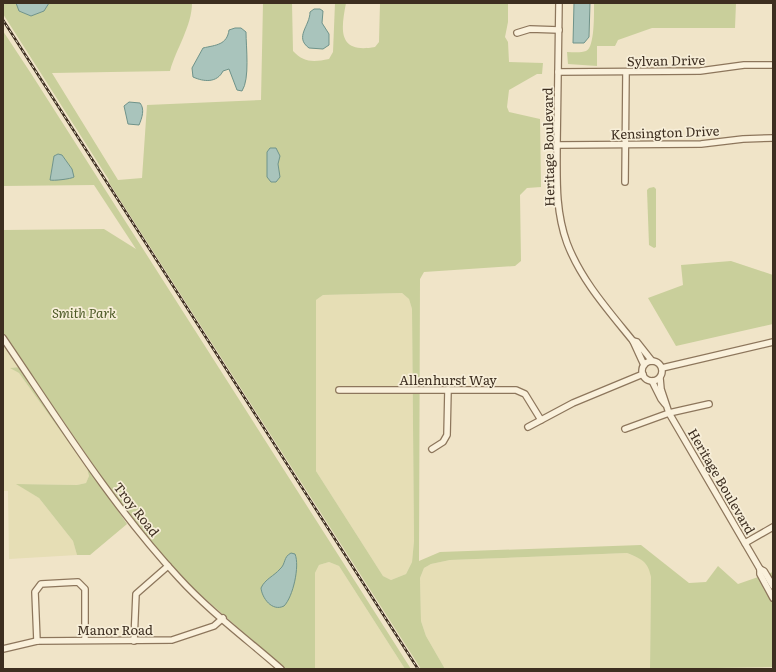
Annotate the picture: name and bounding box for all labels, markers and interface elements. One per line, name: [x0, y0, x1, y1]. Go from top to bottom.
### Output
street label: Sylvan Drive: [627, 50, 706, 70]
street label: Heritage Boulevard: [537, 87, 559, 207]
street label: Kensington Drive: [610, 121, 720, 143]
park label: Smith Park: [52, 303, 117, 322]
street label: Allenhurst Way: [399, 370, 497, 389]
street label: Heritage Boulevard: [684, 425, 760, 538]
street label: Troy Road: [110, 478, 164, 540]
street label: Manor Road: [77, 620, 153, 639]

